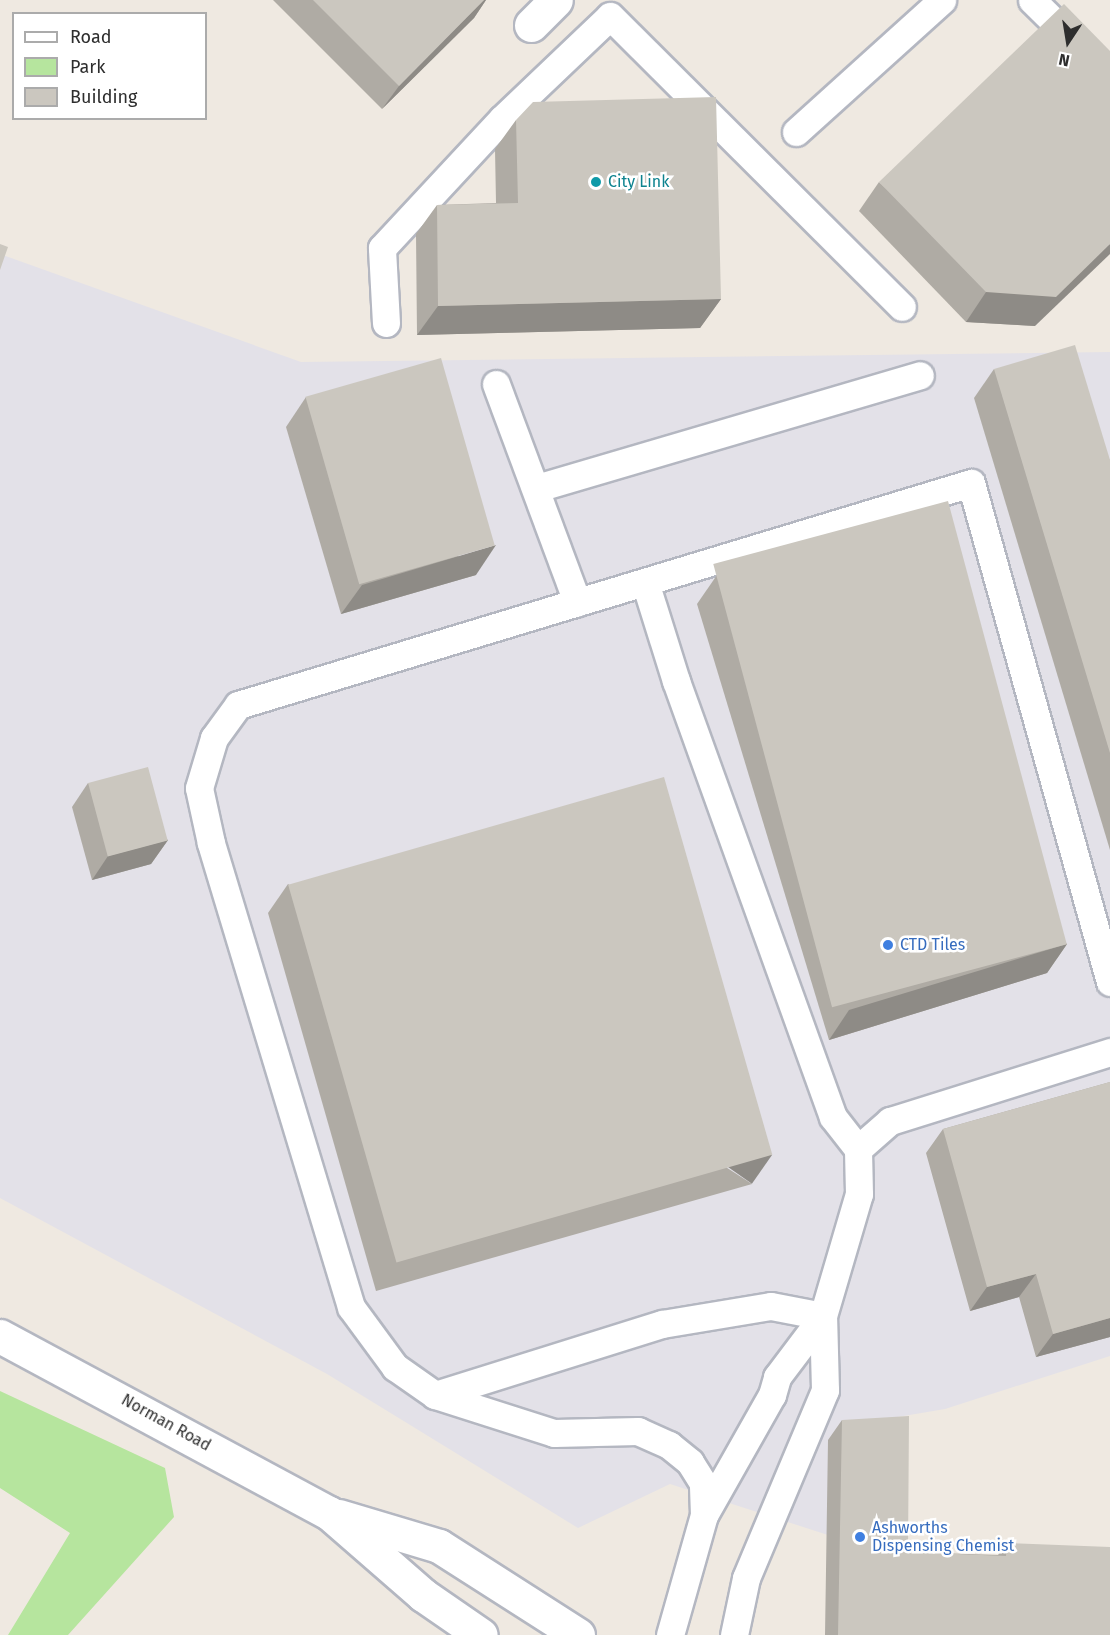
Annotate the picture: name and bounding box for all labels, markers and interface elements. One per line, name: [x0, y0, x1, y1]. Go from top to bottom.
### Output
legend: [12, 12, 207, 120]
north arrow: [1038, 12, 1098, 72]
text: Road: [70, 26, 112, 48]
text: N: [1057, 50, 1071, 70]
text: Park: [70, 56, 105, 78]
text: Building: [70, 86, 137, 108]
place label: City Link: [608, 172, 669, 192]
marker: City Link: [589, 175, 603, 189]
place label: CTD Tiles: [900, 935, 965, 955]
marker: CTD Tiles: [881, 938, 895, 952]
street label: Norman Road: [118, 1391, 214, 1455]
place label: Ashworths Dispensing Chemist: [872, 1518, 1014, 1556]
marker: Ashworths Dispensing Chemist: [853, 1530, 867, 1544]

